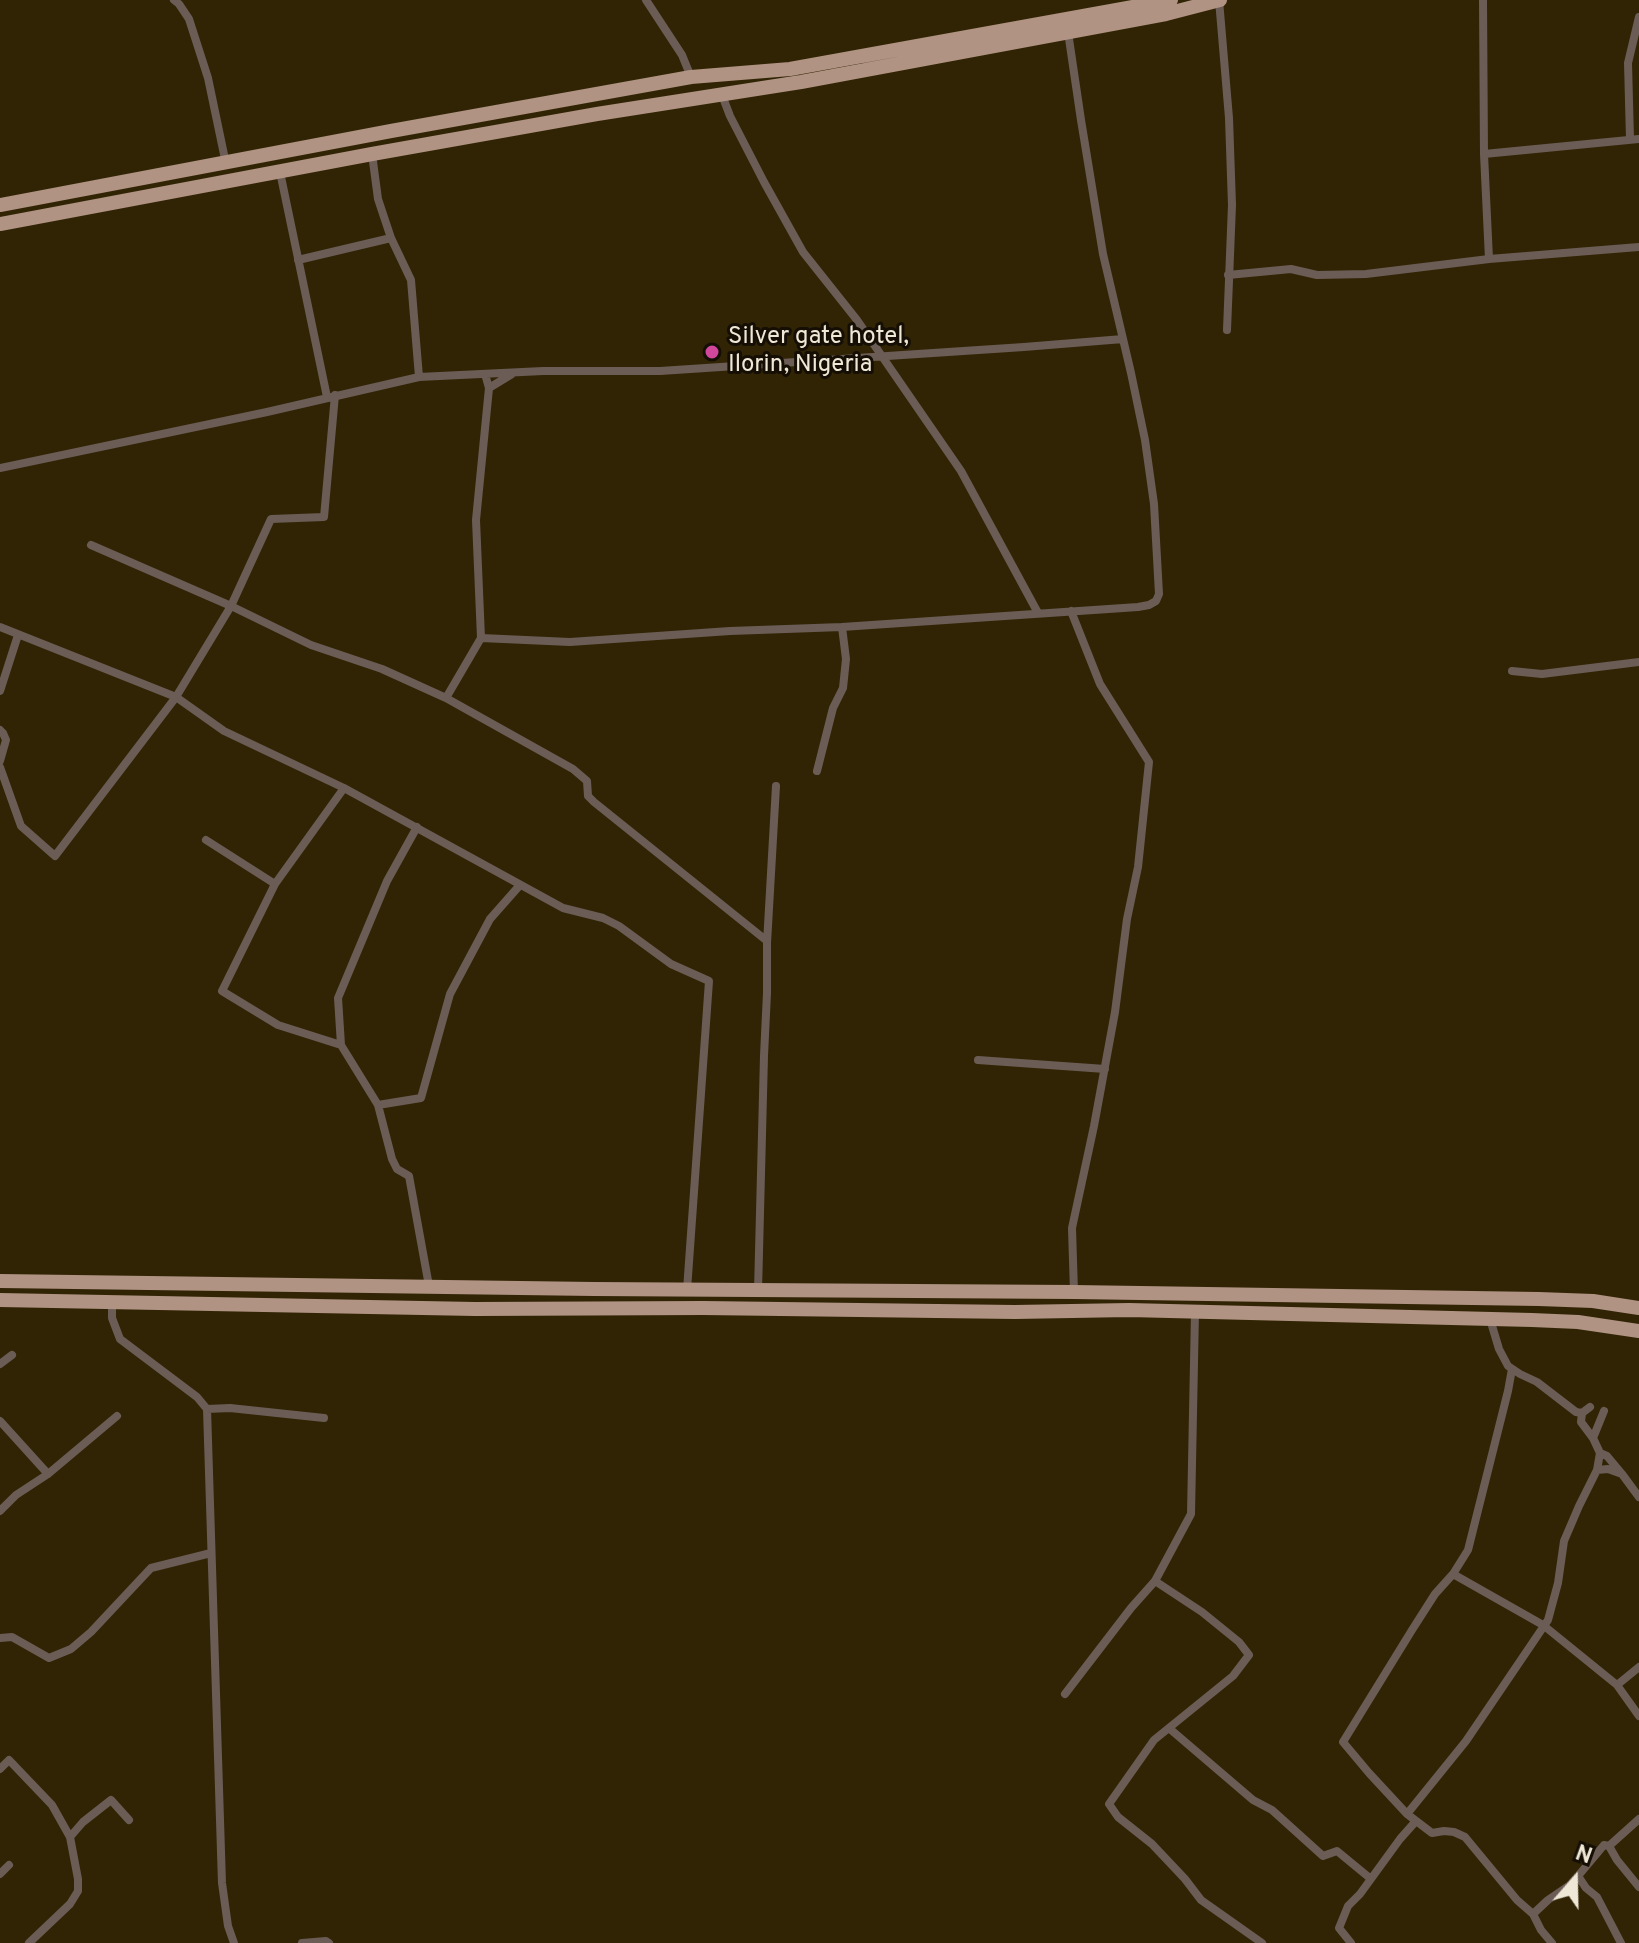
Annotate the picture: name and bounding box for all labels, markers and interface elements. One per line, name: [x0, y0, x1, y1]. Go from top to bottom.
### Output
place label: Silver gate hotel, Ilorin, Nigeria: [728, 324, 909, 380]
marker: Silver gate hotel, Ilorin, Nigeria: [703, 343, 721, 361]
north arrow: [1535, 1839, 1615, 1919]
text: N: [1571, 1841, 1595, 1871]

